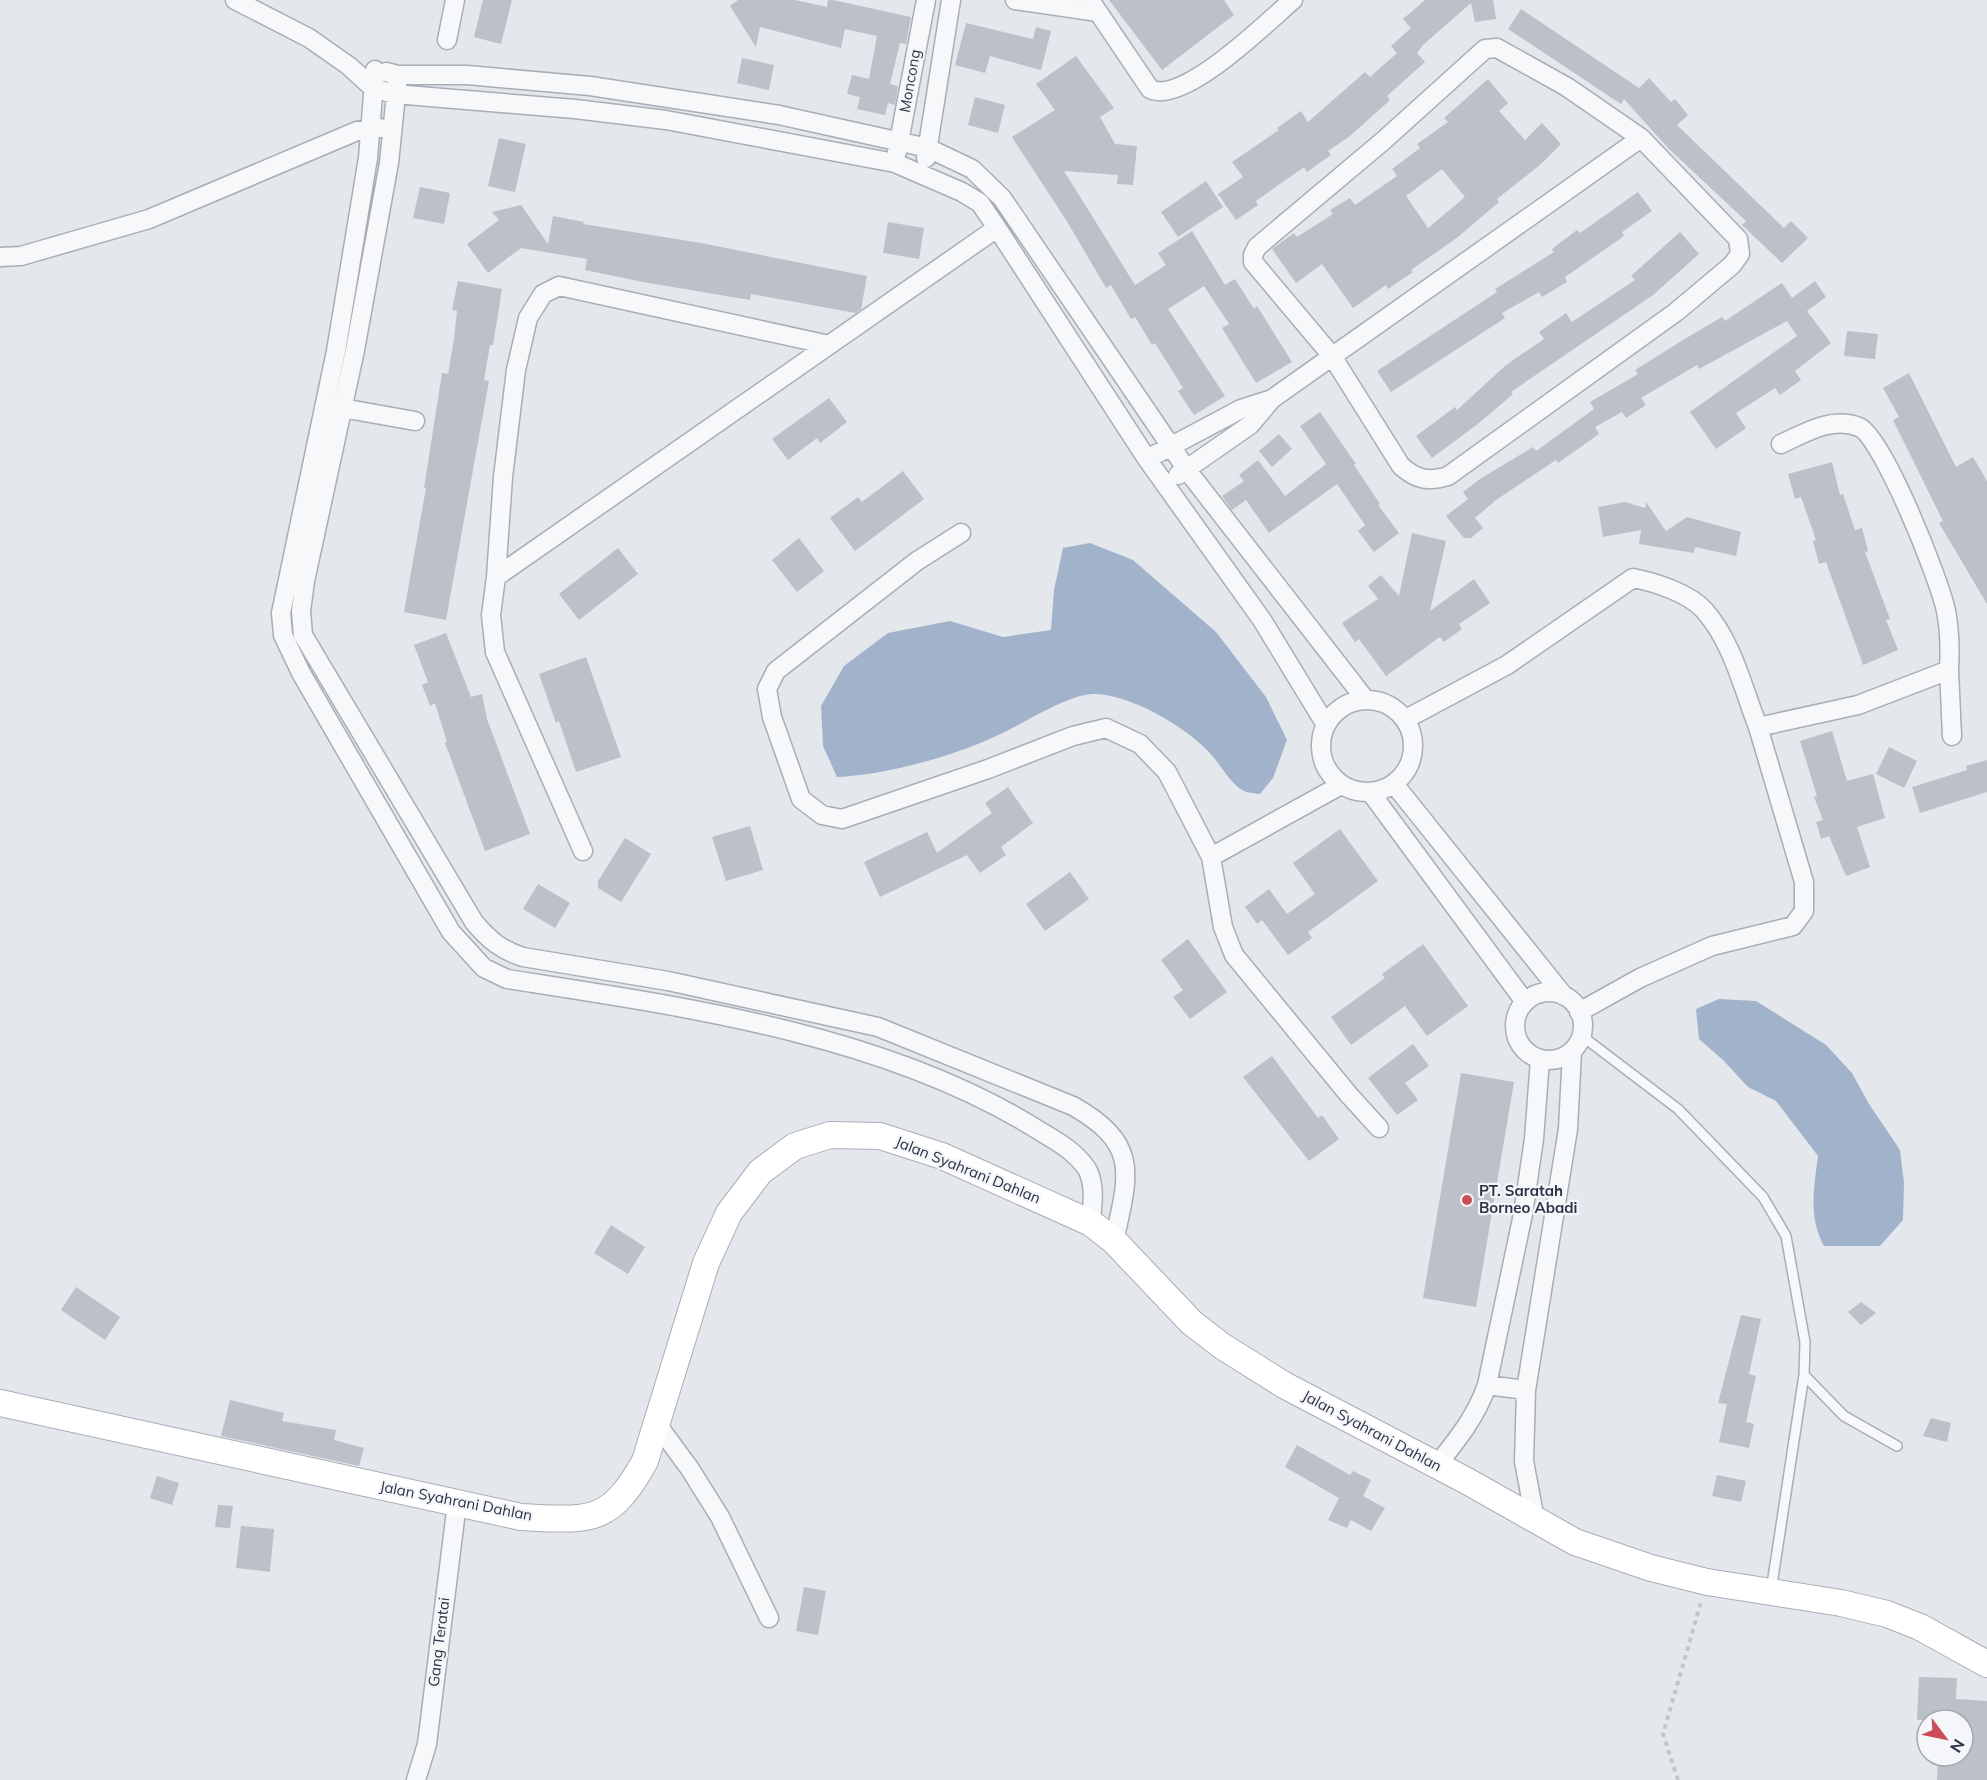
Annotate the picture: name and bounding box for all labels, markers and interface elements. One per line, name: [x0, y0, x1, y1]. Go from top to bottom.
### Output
street label: Moncong: [895, 48, 924, 114]
street label: Jalan Syahrani Dahlan: [893, 1132, 1044, 1207]
place label: PT. Saratah Borneo Abadi: [1479, 1181, 1577, 1217]
marker: PT. Saratah Borneo Abadi: [1460, 1193, 1474, 1207]
street label: Jalan Syahrani Dahlan: [1299, 1386, 1445, 1475]
street label: Jalan Syahrani Dahlan: [378, 1476, 534, 1525]
street label: Gang Teratai: [424, 1596, 453, 1688]
north arrow: [1915, 1708, 1975, 1768]
text: N: [1946, 1736, 1969, 1756]

